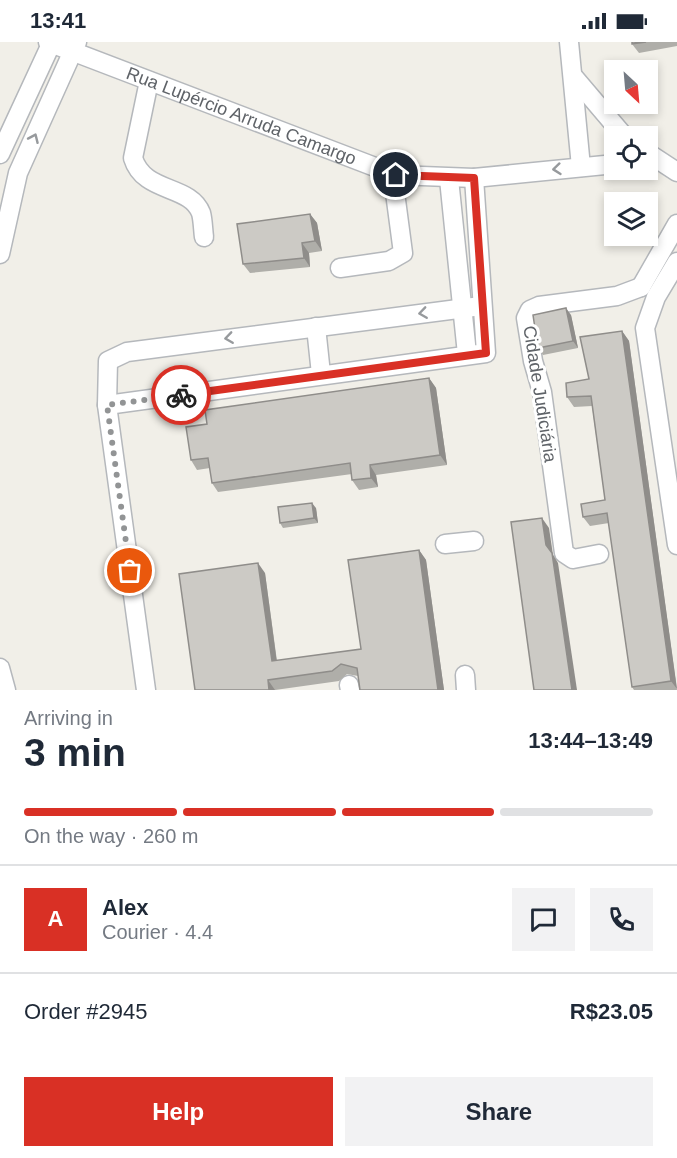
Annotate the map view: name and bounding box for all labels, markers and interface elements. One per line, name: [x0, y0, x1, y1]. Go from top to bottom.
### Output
text: 13:41: [30, 8, 86, 33]
north arrow: [604, 60, 658, 114]
map controls: [604, 60, 658, 246]
street label: Rua Lupércio Arruda Camargo: [124, 63, 359, 169]
button: locate: [604, 126, 658, 180]
one-way arrow: [27, 133, 39, 144]
pin: [370, 149, 421, 200]
icon: home: [379, 158, 412, 191]
one-way arrow: [552, 162, 561, 175]
button: layers: [604, 192, 658, 246]
one-way arrow: [418, 306, 427, 318]
street label: Cidade Judiciária: [519, 324, 561, 465]
one-way arrow: [225, 332, 234, 344]
courier: [151, 365, 211, 425]
icon: bike: [165, 379, 198, 412]
pin: [104, 545, 155, 596]
icon: bag: [113, 554, 146, 587]
text: Arriving in: [24, 707, 113, 729]
text: 13:44–13:49: [528, 728, 653, 753]
text: 3 min: [24, 731, 126, 774]
text: On the way · 260 m: [24, 825, 199, 847]
button: chat: [512, 888, 575, 951]
button: phone: [590, 888, 653, 951]
text: Alex: [102, 895, 148, 920]
text: A: [48, 906, 63, 931]
text: Courier · 4.4: [102, 921, 213, 943]
text: Order #2945: [24, 999, 148, 1024]
text: R$23.05: [570, 999, 653, 1024]
button: Help: [24, 1077, 333, 1146]
button: Share: [345, 1077, 653, 1146]

